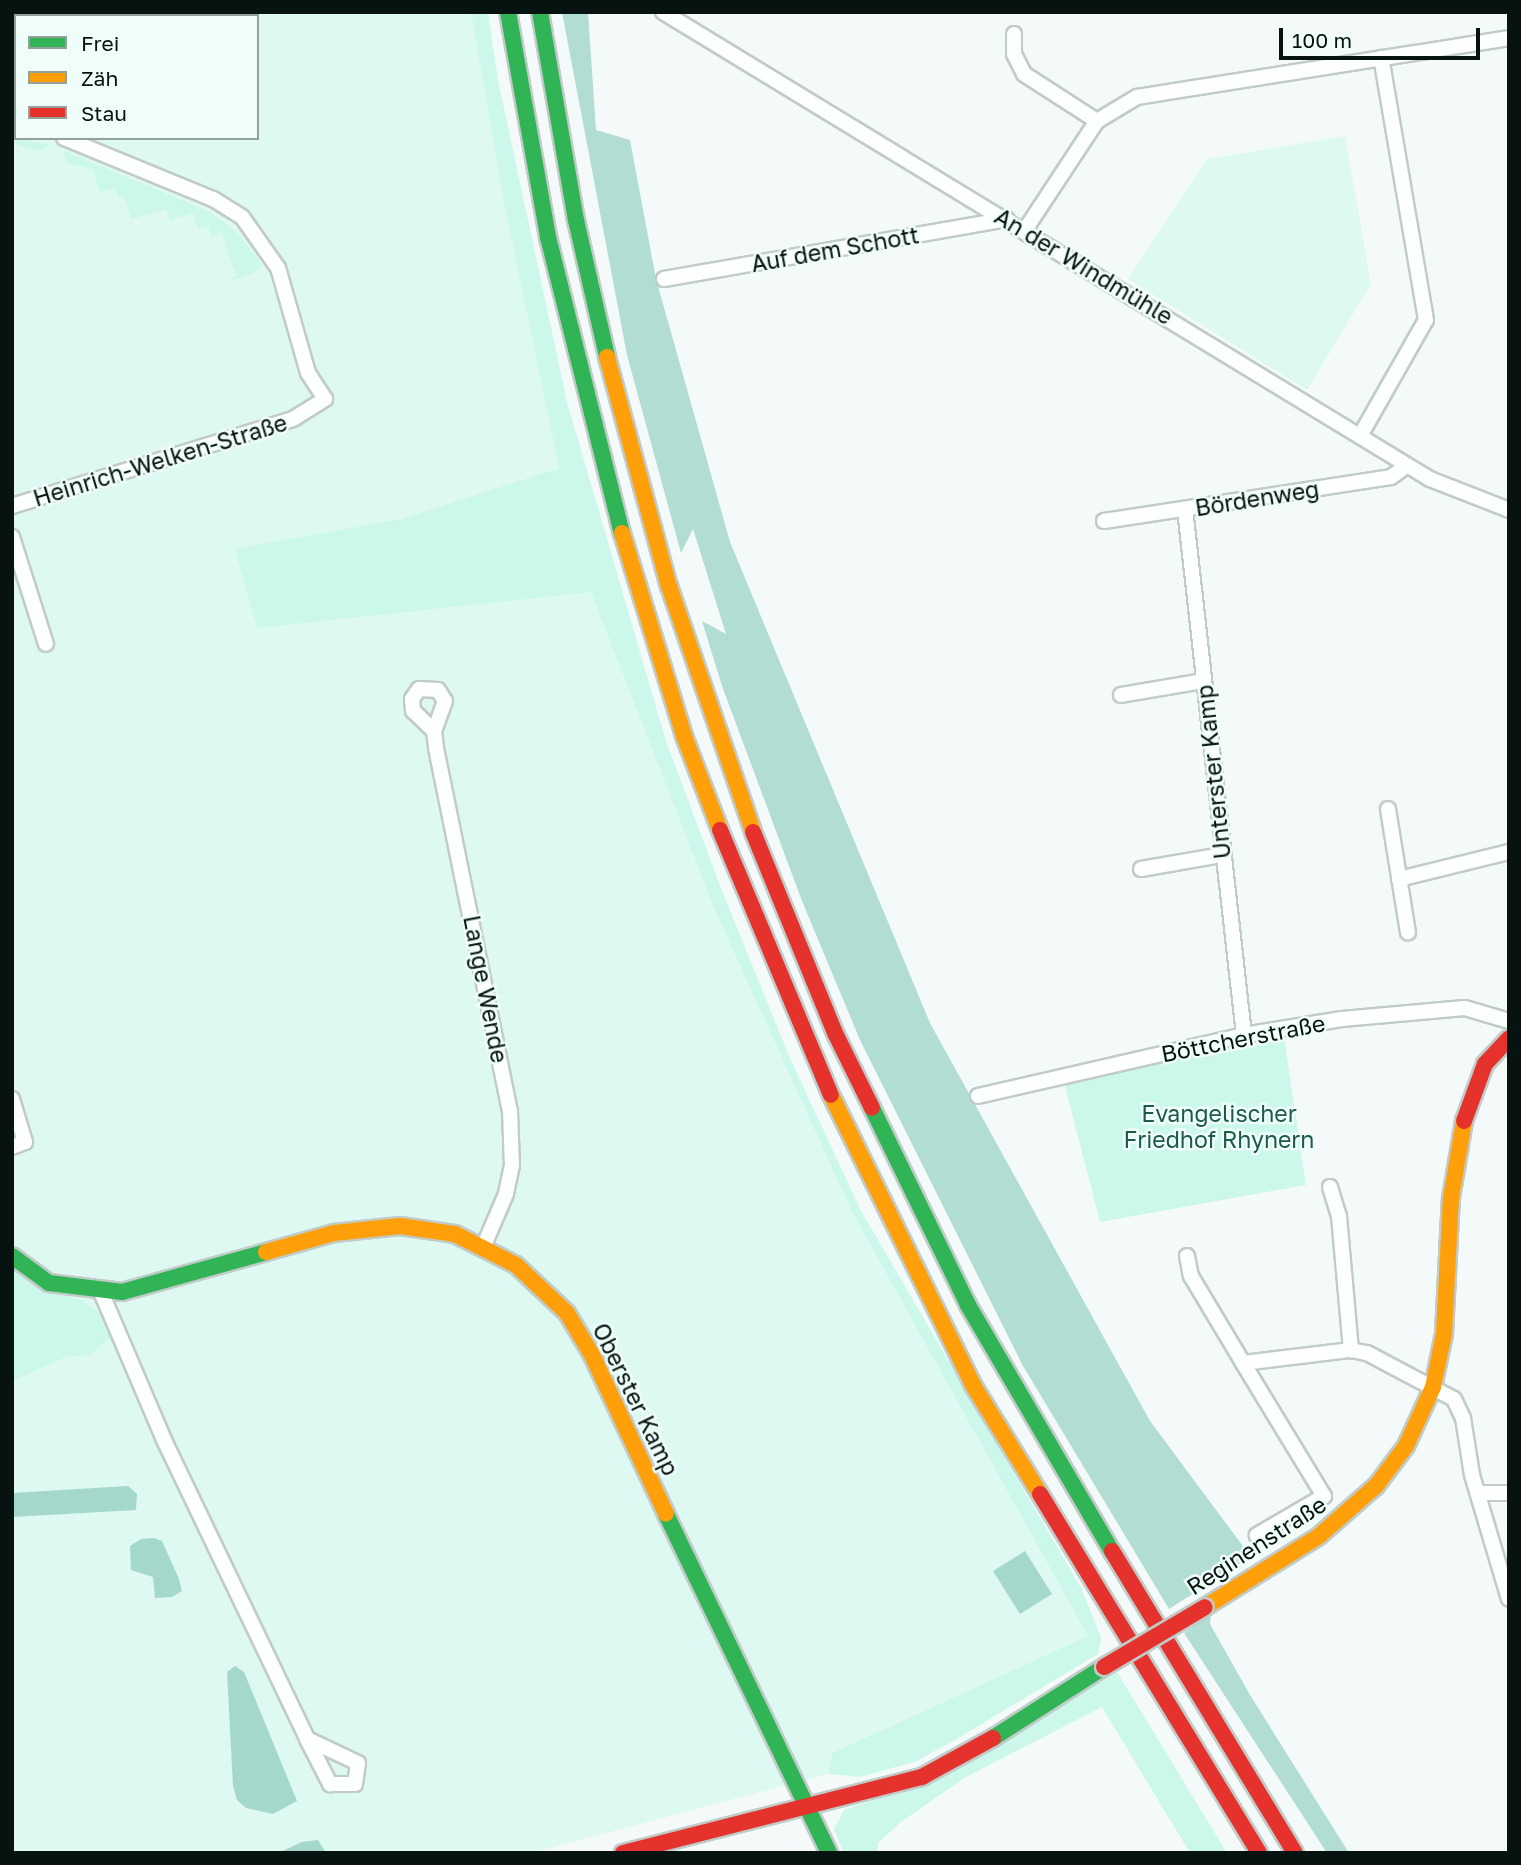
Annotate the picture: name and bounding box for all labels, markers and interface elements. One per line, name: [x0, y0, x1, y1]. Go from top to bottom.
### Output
legend: [14, 14, 259, 140]
scale bar: [1283, 14, 1484, 58]
text: 100 m: [1292, 27, 1352, 53]
text: Frei: [81, 30, 119, 56]
text: Zäh: [81, 65, 118, 91]
text: Stau: [81, 100, 127, 126]
street label: An der Windmühle: [990, 202, 1178, 330]
street label: Auf dem Schott: [749, 221, 921, 277]
street label: Heinrich-Welken-Straße: [30, 408, 290, 512]
street label: Bördenweg: [1193, 475, 1321, 521]
street label: Unterster Kamp: [1190, 684, 1236, 860]
street label: Lange Wende: [458, 913, 514, 1065]
street label: Böttcherstraße: [1159, 1009, 1327, 1067]
park label: Evangelischer Friedhof Rhynern: [1124, 1099, 1314, 1153]
street label: Oberster Kamp: [587, 1318, 685, 1480]
street label: Reginenstraße: [1181, 1490, 1331, 1600]

